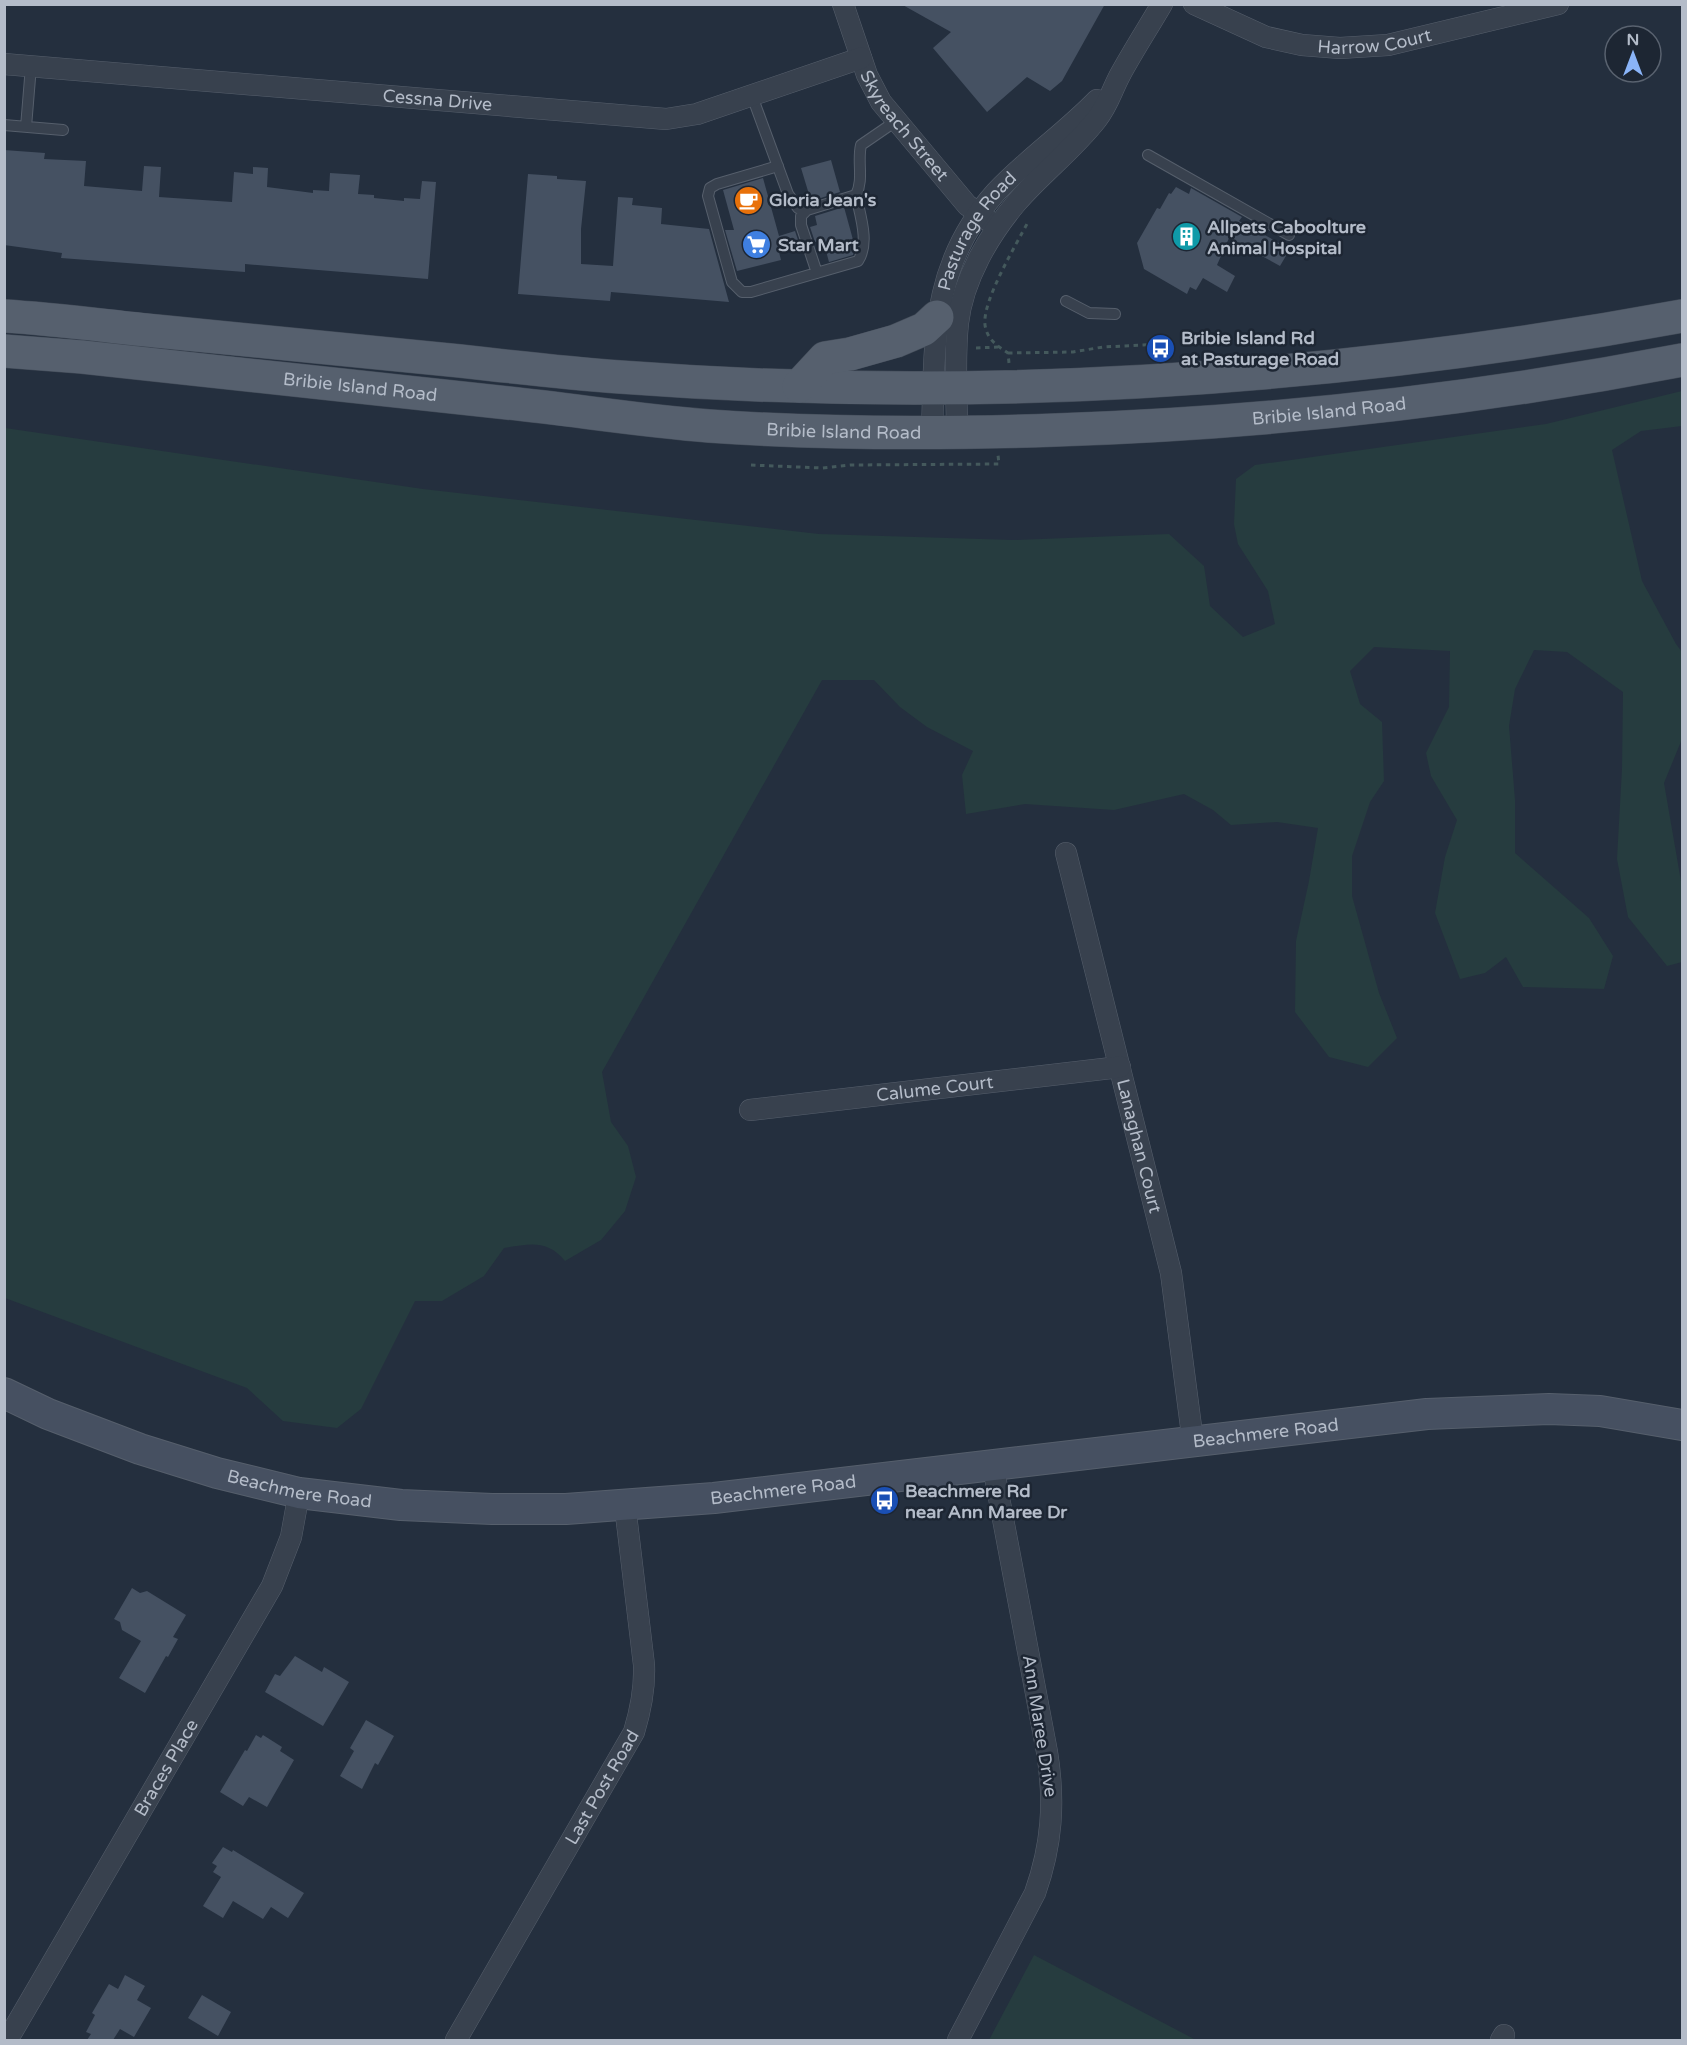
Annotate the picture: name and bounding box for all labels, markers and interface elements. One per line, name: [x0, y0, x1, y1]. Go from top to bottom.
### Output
street label: Harrow Court: [1317, 24, 1434, 59]
north arrow: [1603, 24, 1663, 84]
text: N: [1627, 30, 1639, 50]
street label: Skyreach Street: [855, 66, 953, 186]
street label: Cessna Drive: [382, 85, 493, 116]
street label: Pasturage Road: [933, 167, 1021, 293]
cafe icon: Gloria Jean's: [732, 184, 764, 216]
place label: Gloria Jean's: [769, 189, 877, 211]
place label: Allpets Caboolture Animal Hospital: [1207, 216, 1366, 259]
building icon: Allpets Caboolture Animal Hospital: [1170, 221, 1202, 253]
supermarket icon: Star Mart: [741, 229, 773, 261]
place label: Star Mart: [778, 234, 859, 256]
place label: Bribie Island Rd at Pasturage Road: [1181, 327, 1339, 370]
bus stop icon: Bribie Island Rd at Pasturage Road: [1144, 332, 1176, 364]
street label: Bribie Island Road: [282, 368, 438, 406]
street label: Bribie Island Road: [1251, 392, 1407, 430]
street label: Bribie Island Road: [766, 418, 921, 444]
street label: Calume Court: [875, 1071, 994, 1106]
street label: Lanaghan Court: [1112, 1077, 1167, 1216]
street label: Beachmere Road: [1192, 1413, 1340, 1453]
street label: Beachmere Road: [225, 1465, 373, 1512]
street label: Beachmere Road: [709, 1470, 857, 1509]
place label: Beachmere Rd near Ann Maree Dr: [905, 1480, 1068, 1523]
bus stop icon: Beachmere Rd near Ann Maree Dr: [868, 1485, 900, 1517]
street label: Ann Maree Drive: [1018, 1653, 1062, 1799]
street label: Braces Place: [129, 1715, 203, 1820]
street label: Last Post Road: [560, 1726, 644, 1848]

